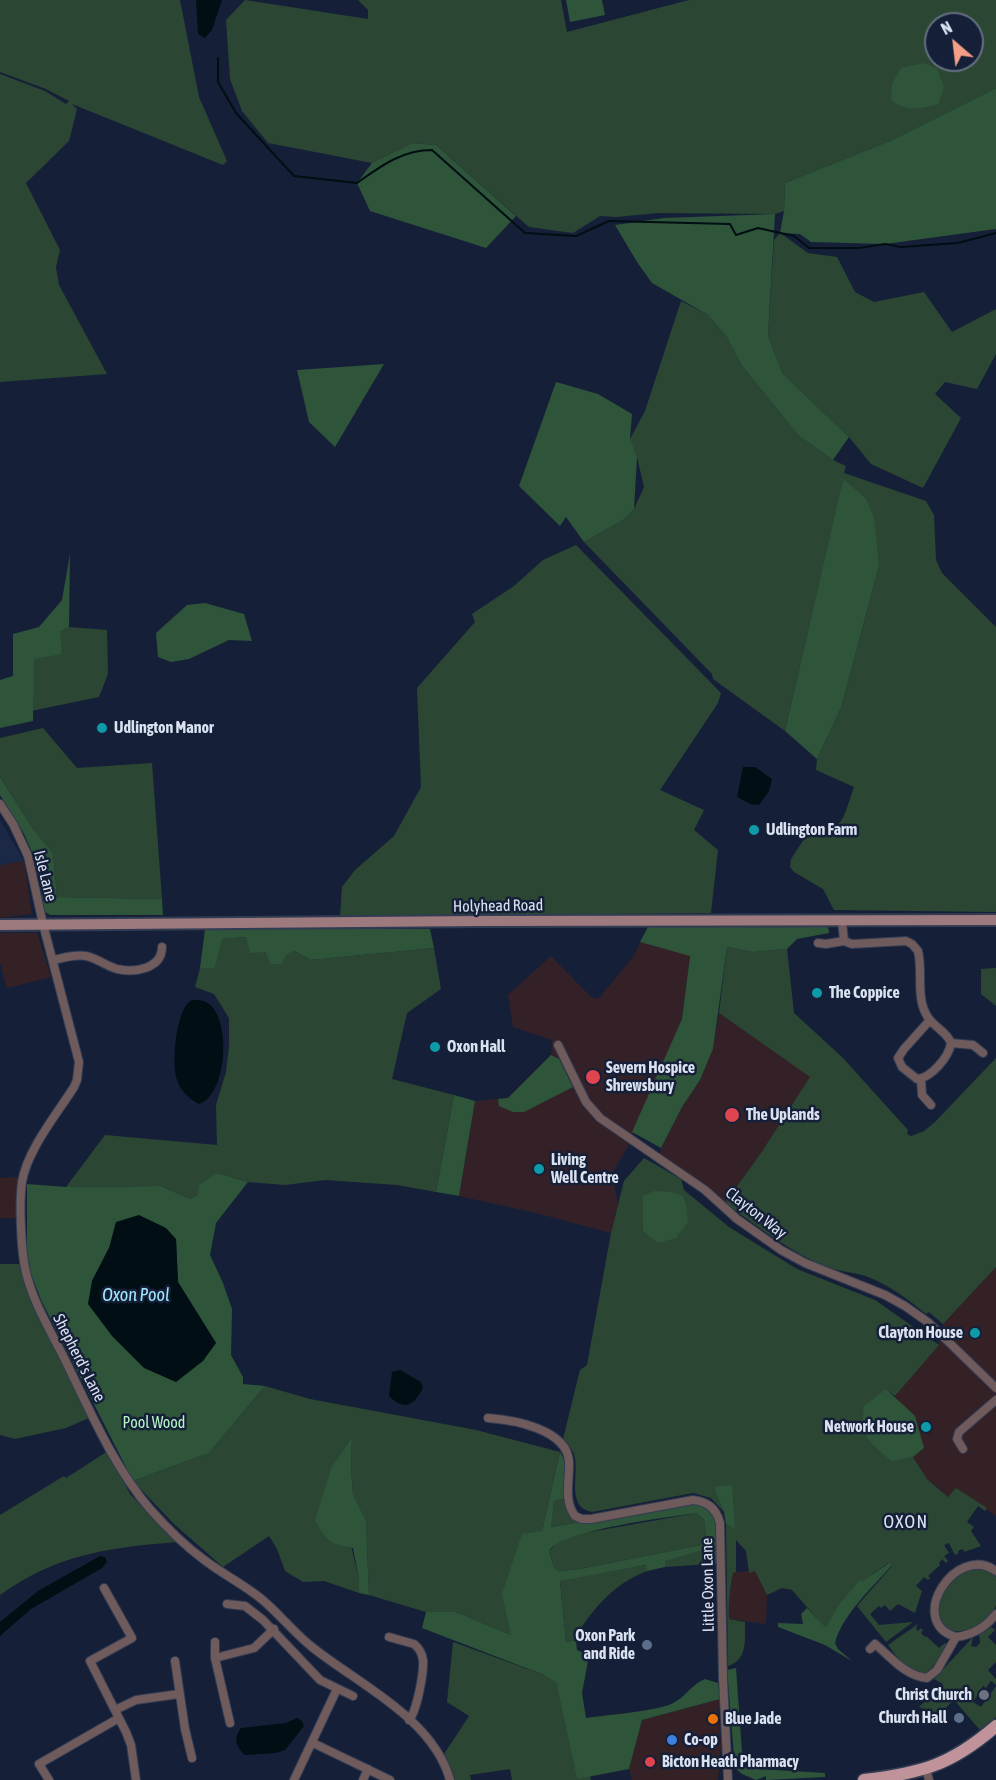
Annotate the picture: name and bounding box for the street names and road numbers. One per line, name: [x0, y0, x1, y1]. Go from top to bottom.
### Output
street label: Isle Lane: [29, 848, 61, 904]
street label: Holyhead Road: [453, 896, 543, 916]
street label: Clayton Way: [722, 1183, 790, 1243]
street label: Shepherd's Lane: [49, 1311, 109, 1405]
street label: Little Oxon Lane: [698, 1538, 718, 1632]

